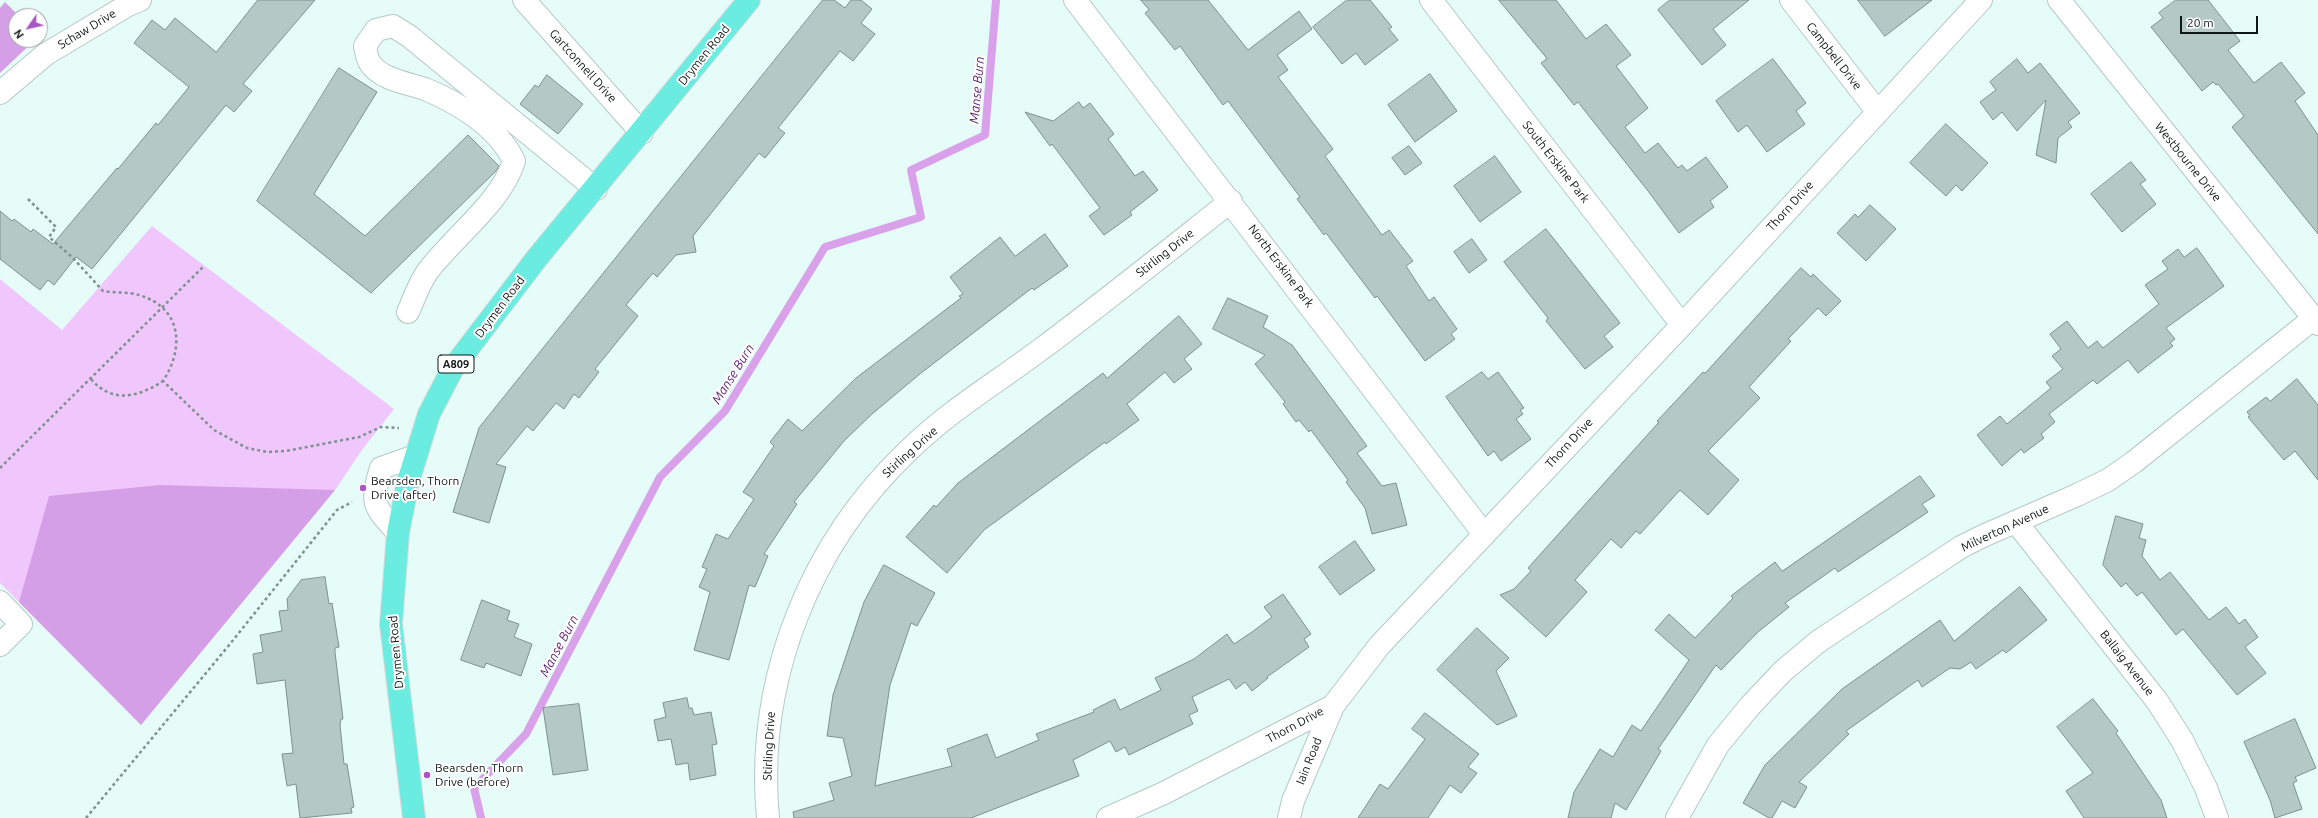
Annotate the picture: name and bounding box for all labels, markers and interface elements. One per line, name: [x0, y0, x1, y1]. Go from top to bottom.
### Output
street label: Schaw Drive: [55, 6, 119, 52]
north arrow: [8, 8, 48, 48]
scale bar: [2182, 8, 2260, 34]
text: 20 m: [2187, 16, 2214, 29]
street label: Campbell Drive: [1803, 19, 1865, 93]
street label: Drymen Road: [675, 22, 733, 88]
street label: Gartconnell Drive: [546, 26, 620, 106]
text: N: [12, 27, 26, 41]
water label: Manse Burn: [966, 56, 988, 124]
street label: South Erskine Park: [1520, 118, 1592, 206]
street label: Westbourne Drive: [2152, 120, 2224, 204]
street label: Thorn Drive: [1764, 178, 1816, 234]
street label: North Erskine Park: [1245, 222, 1317, 310]
street label: Stirling Drive: [1133, 226, 1197, 280]
street label: Drymen Road: [472, 273, 528, 341]
water label: Manse Burn: [708, 341, 758, 407]
road number: A809: [438, 355, 474, 373]
street label: Thorn Drive: [1542, 415, 1596, 471]
street label: Stirling Drive: [879, 423, 941, 481]
place label: Bearsden, Thorn Drive (after): [371, 474, 459, 502]
marker: Bearsden, Thorn Drive (after): [358, 483, 368, 493]
street label: Milverton Avenue: [1959, 501, 2051, 555]
water label: Manse Burn: [536, 613, 582, 679]
street label: Drymen Road: [386, 615, 406, 689]
street label: Ballaig Avenue: [2097, 627, 2157, 699]
street label: Thorn Drive: [1264, 704, 1326, 746]
street label: Stirling Drive: [760, 711, 778, 781]
street label: Iain Road: [1293, 735, 1325, 787]
place label: Bearsden, Thorn Drive (before): [435, 761, 523, 789]
marker: Bearsden, Thorn Drive (before): [422, 770, 432, 780]

